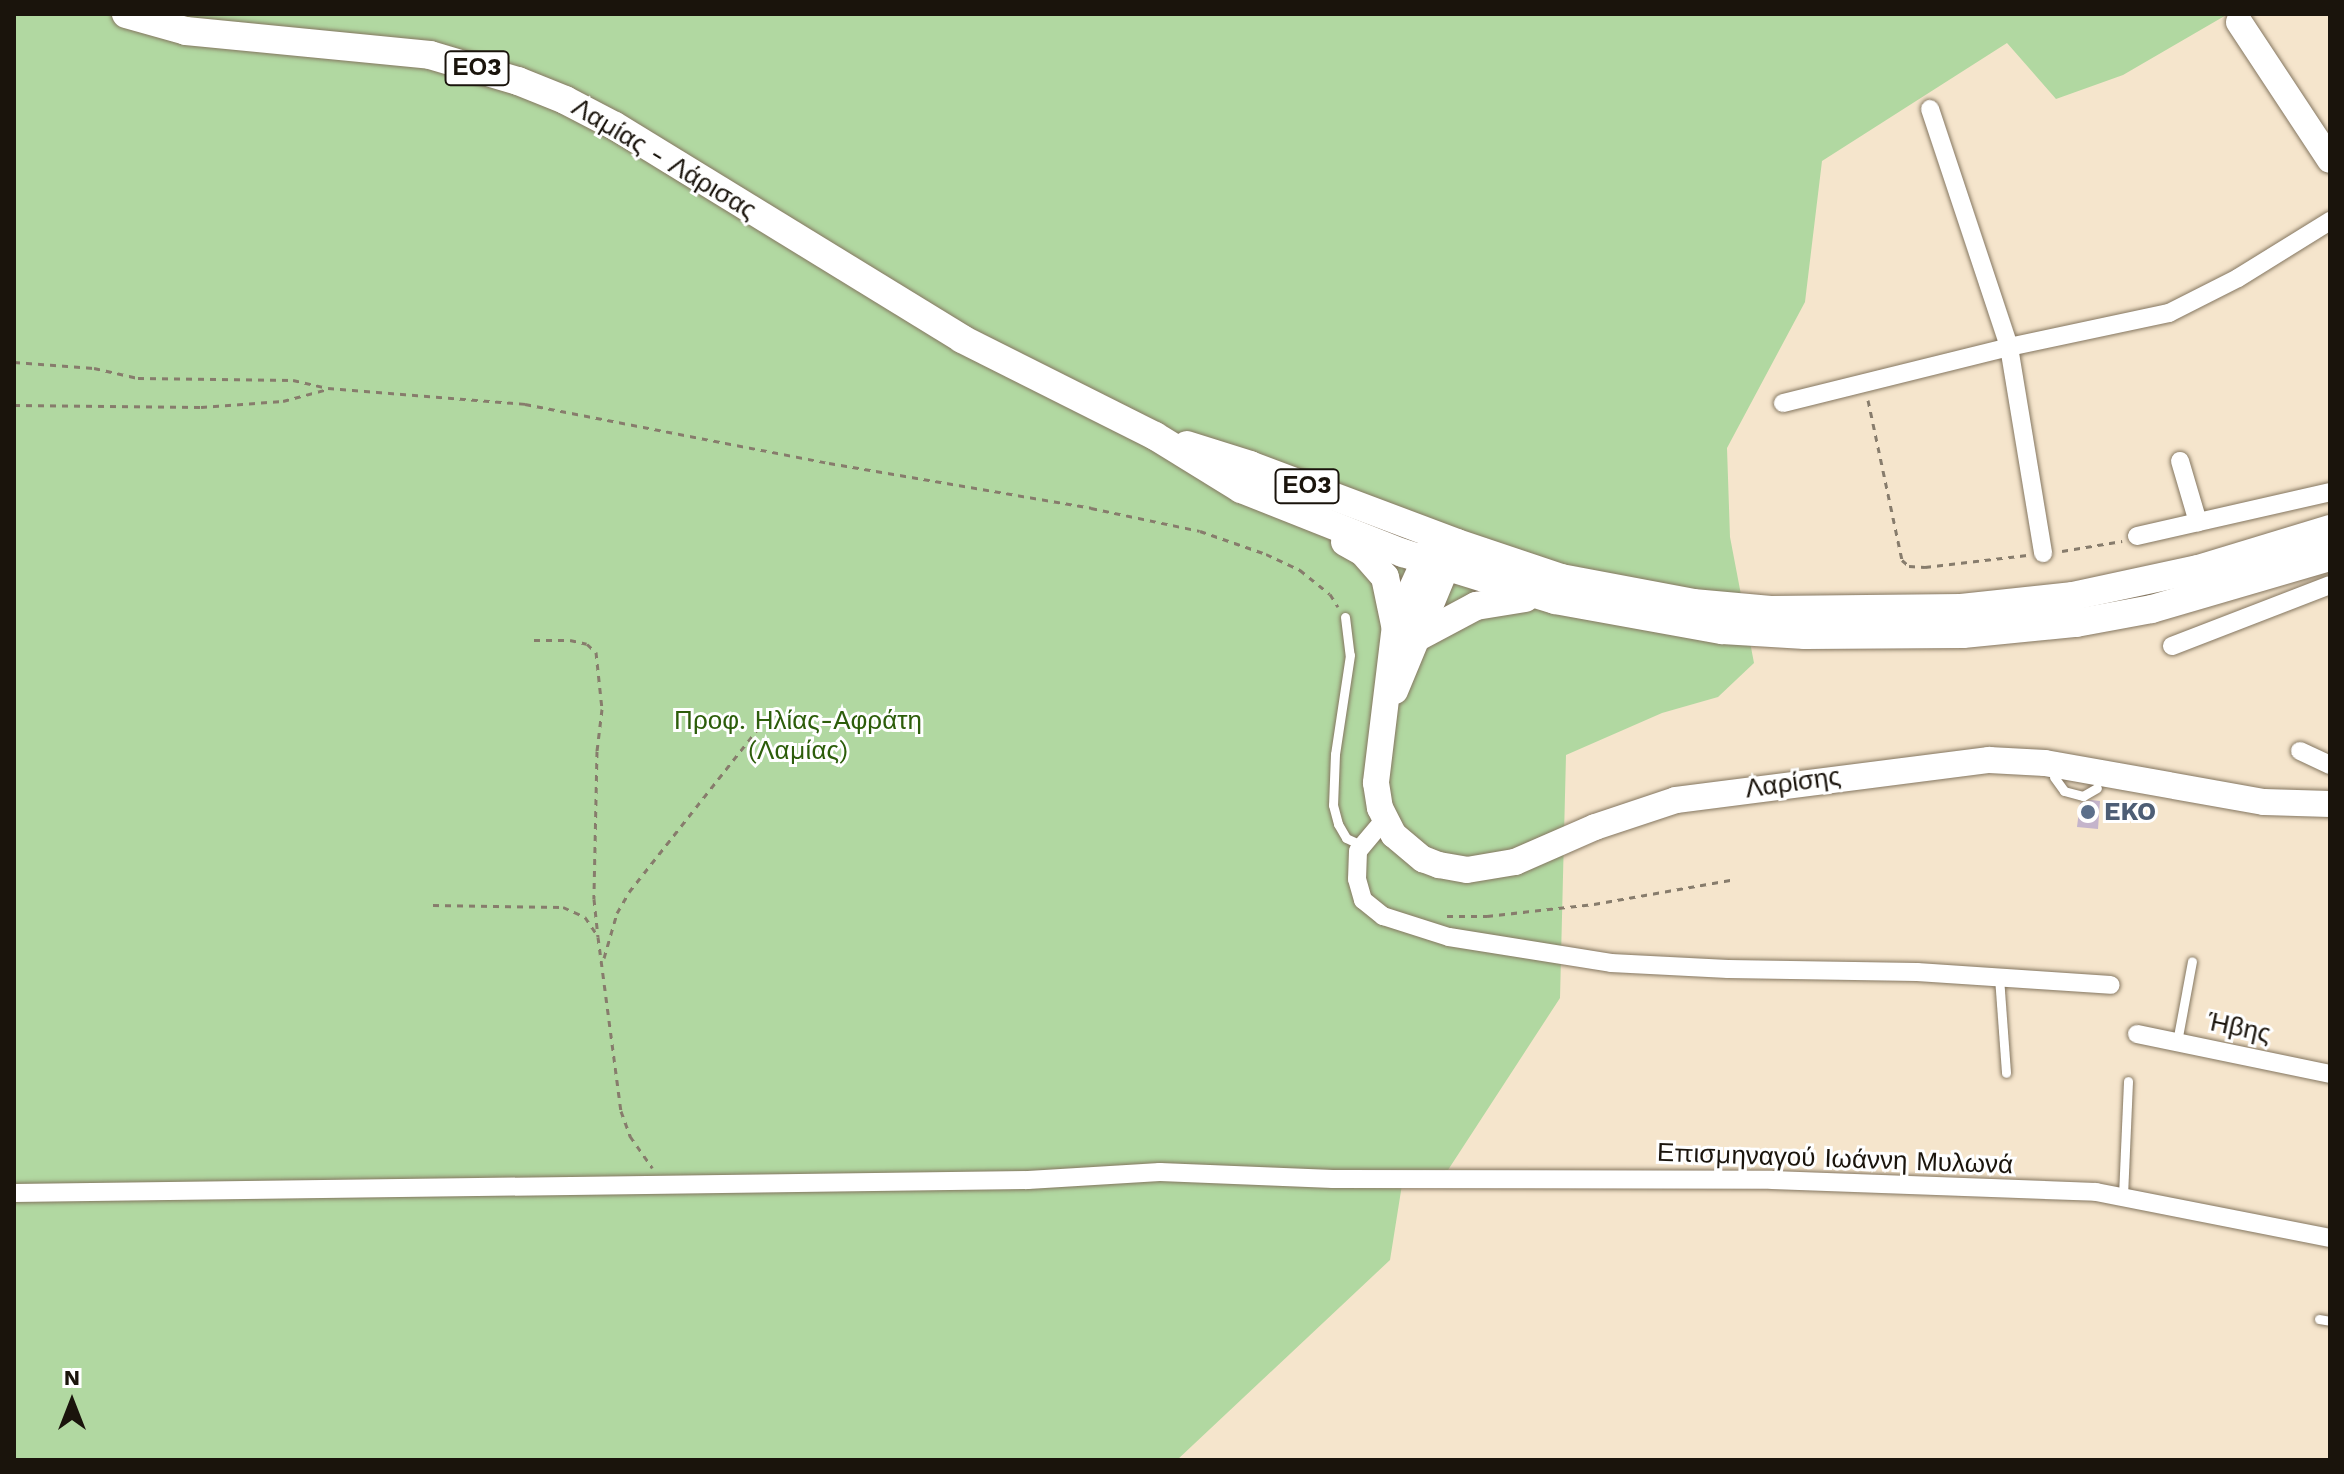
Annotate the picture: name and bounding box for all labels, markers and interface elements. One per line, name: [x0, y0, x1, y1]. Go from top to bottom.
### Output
road number: ΕΟ3: [443, 48, 511, 88]
street label: Λαμίας - Λάρισας: [566, 92, 762, 226]
road number: ΕΟ3: [1273, 466, 1341, 506]
park label: Προφ. Ηλίας-Αφράτη (Λαμίας): [674, 705, 922, 766]
street label: Λαρίσης: [1743, 761, 1843, 805]
place label: EKO: [2104, 796, 2156, 828]
marker: EKO: [2079, 803, 2097, 821]
street label: Ήβης: [2205, 1006, 2273, 1050]
street label: Επισμηναγού Ιωάννη Μυλωνά: [1656, 1137, 2014, 1181]
north arrow: [32, 1362, 112, 1442]
text: N: [64, 1365, 80, 1390]

